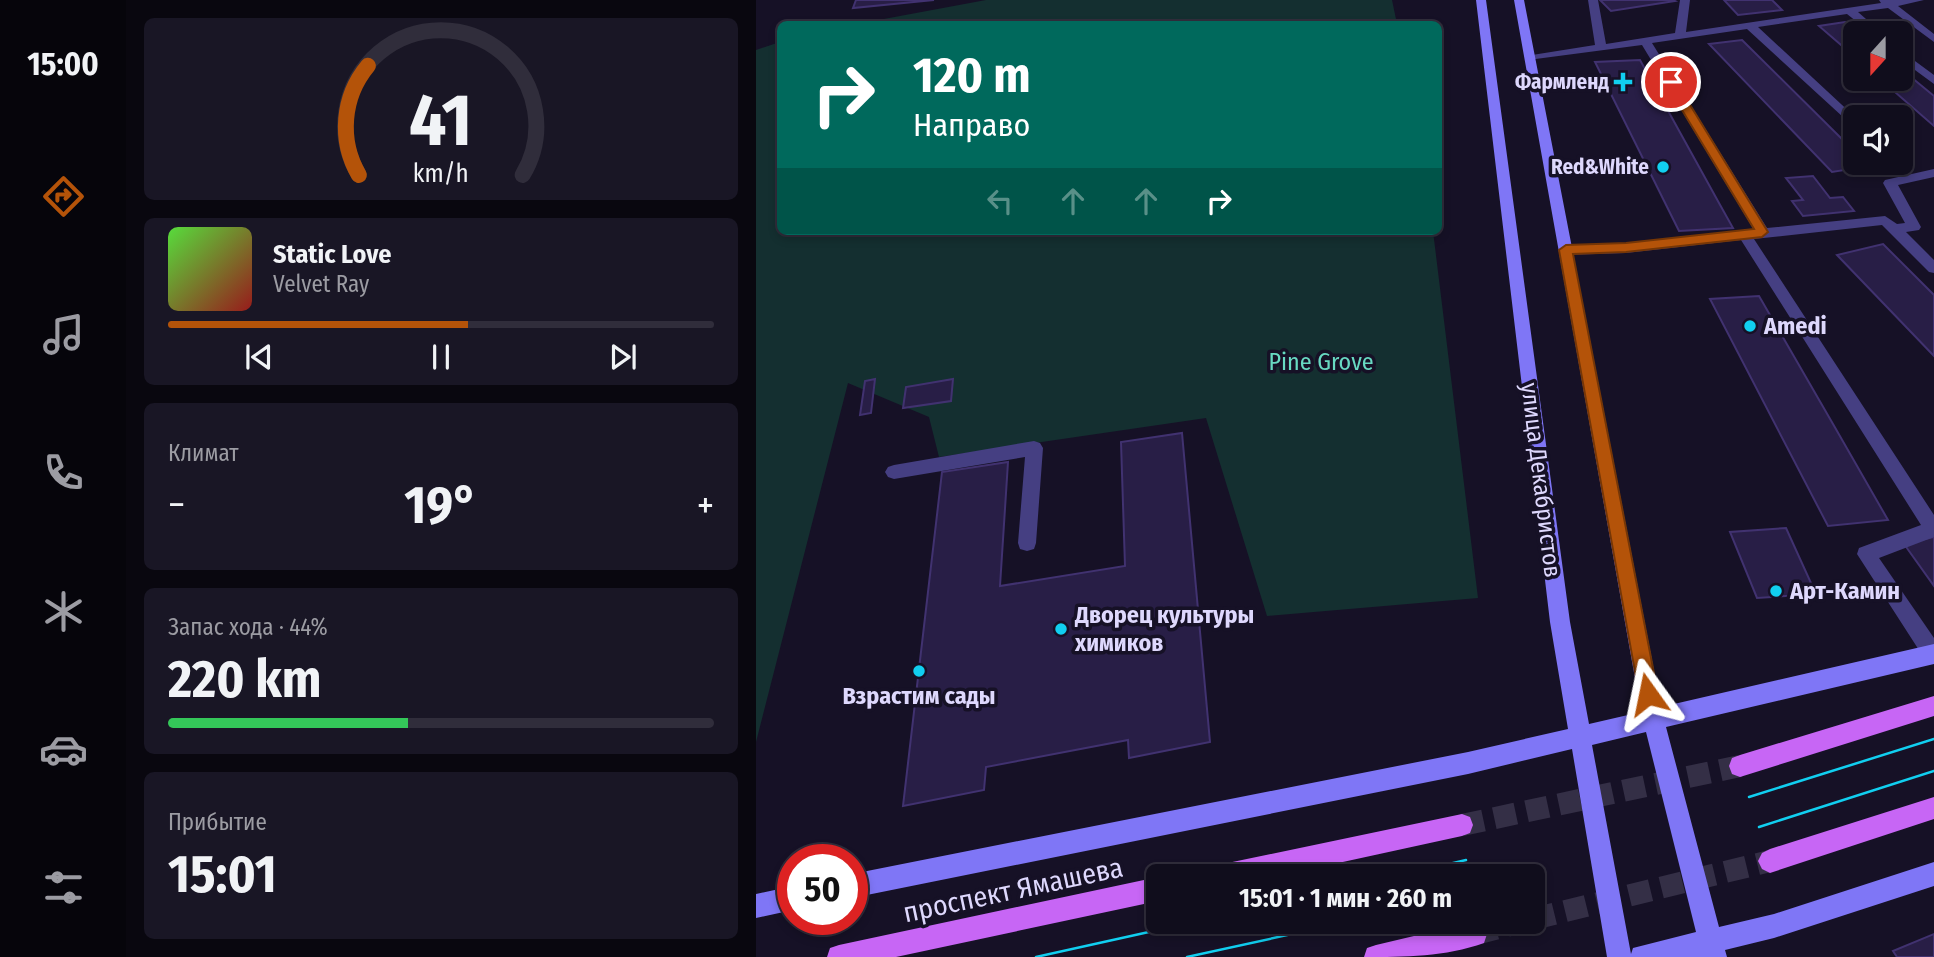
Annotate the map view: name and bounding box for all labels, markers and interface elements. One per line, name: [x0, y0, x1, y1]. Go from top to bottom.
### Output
north arrow: [1843, 21, 1913, 91]
map controls: [1843, 21, 1913, 175]
text: 15:00: [27, 45, 99, 83]
text: 120 m: [913, 46, 1031, 105]
icon: right: [798, 49, 889, 140]
pin: [1641, 52, 1701, 112]
icon: arrive: [1652, 63, 1690, 101]
place label: Фармленд: [1515, 69, 1609, 95]
marker: Фармленд: [1615, 74, 1631, 90]
text: 41: [409, 77, 473, 164]
button: sound: [1843, 105, 1913, 175]
text: Направо: [913, 106, 1030, 144]
place label: Red&White: [1551, 154, 1649, 180]
text: km/h: [413, 159, 469, 189]
marker: Red&White: [1655, 159, 1671, 175]
icon: directions: [39, 172, 88, 221]
icon: left: [981, 182, 1019, 220]
icon: ahead: [1054, 182, 1092, 220]
icon: ahead: [1127, 182, 1165, 220]
icon: right: [1200, 182, 1238, 220]
text: Static Love: [273, 239, 391, 270]
text: Velvet Ray: [273, 270, 369, 298]
icon: music: [39, 310, 88, 359]
place label: Amedi: [1763, 312, 1827, 340]
marker: Amedi: [1742, 318, 1758, 334]
icon: previous: [240, 338, 278, 376]
icon: pause: [422, 338, 460, 376]
icon: next: [604, 338, 642, 376]
park label: Pine Grove: [1268, 348, 1374, 376]
street label: улица Декабристов: [1515, 381, 1567, 579]
text: Климат: [168, 439, 239, 467]
icon: phone: [39, 448, 88, 497]
text: 19°: [404, 474, 478, 537]
text: −: [168, 482, 185, 528]
text: +: [697, 482, 714, 528]
place label: Арт-Камин: [1789, 577, 1900, 605]
marker: Арт-Камин: [1768, 583, 1784, 599]
icon: climate: [39, 587, 88, 636]
place label: Дворец культуры химиков: [1074, 601, 1254, 657]
text: Запас хода · 44%: [168, 613, 328, 641]
marker: Дворец культуры химиков: [1053, 621, 1069, 637]
text: 220 km: [168, 648, 322, 711]
position arrow: [1611, 657, 1685, 731]
marker: Взрастим сады: [911, 663, 927, 679]
place label: Взрастим сады: [843, 682, 995, 710]
icon: car: [39, 725, 88, 774]
text: Прибытие: [168, 808, 267, 836]
text: 15:01: [168, 843, 277, 906]
speed limit sign: 50: [777, 844, 868, 935]
street label: проспект Ямашева: [900, 851, 1126, 929]
icon: filters: [39, 863, 88, 912]
text: 15:01 · 1 мин · 260 m: [1239, 883, 1452, 914]

